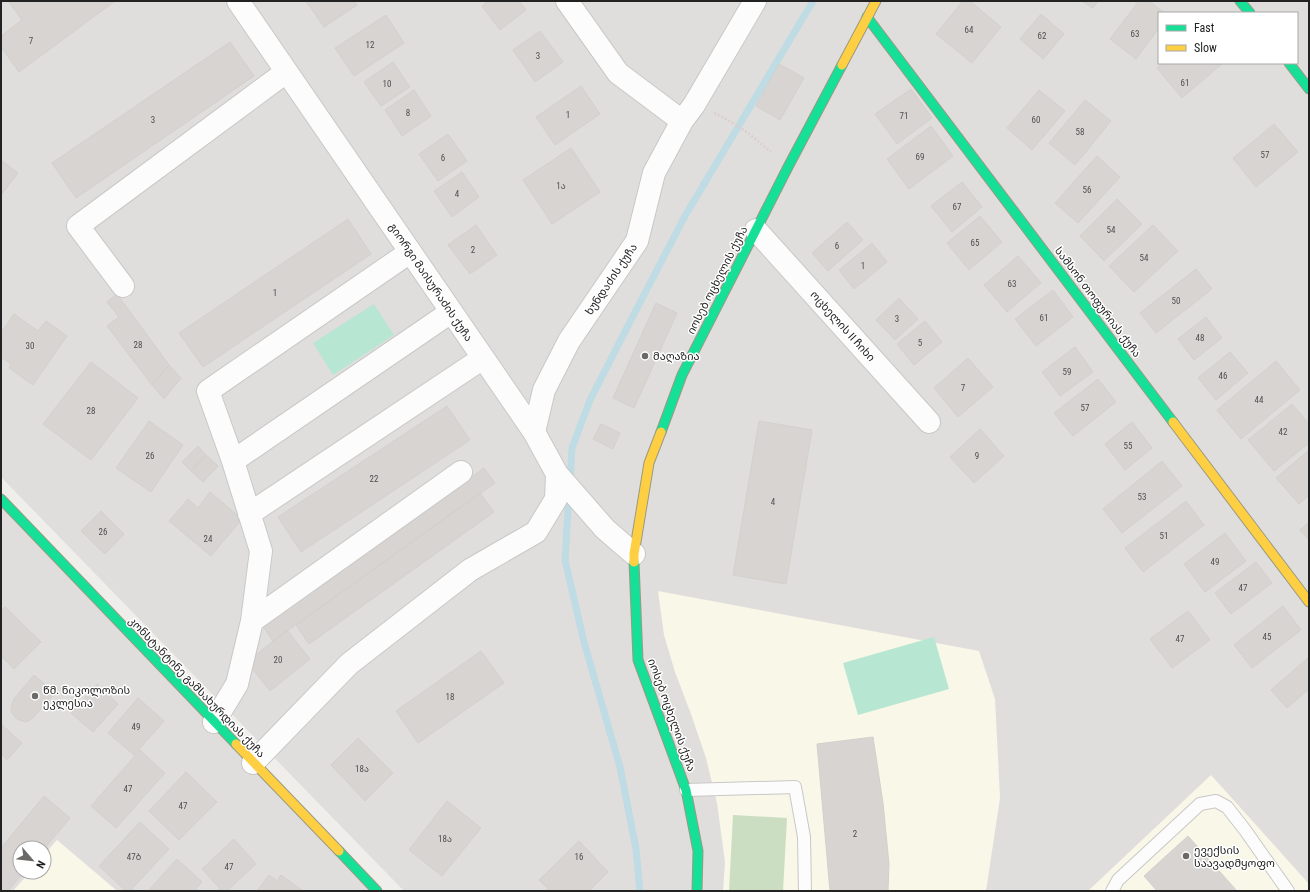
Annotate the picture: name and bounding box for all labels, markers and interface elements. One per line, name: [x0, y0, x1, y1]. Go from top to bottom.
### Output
legend: [1158, 12, 1298, 64]
text: Fast: [1194, 21, 1215, 35]
house number: 64: [965, 25, 974, 35]
house number: 63: [1131, 29, 1139, 39]
house number: 62: [1038, 31, 1047, 41]
house number: 7: [29, 36, 34, 46]
house number: 12: [366, 40, 375, 50]
text: Slow: [1194, 41, 1217, 55]
house number: 3: [536, 51, 540, 61]
house number: 61: [1181, 78, 1189, 88]
house number: 10: [383, 79, 391, 89]
house number: 8: [406, 108, 410, 118]
house number: 1: [566, 110, 570, 120]
house number: 71: [900, 111, 908, 121]
house number: 3: [151, 115, 155, 125]
house number: 60: [1032, 115, 1040, 125]
house number: 58: [1076, 127, 1084, 137]
house number: 57: [1261, 150, 1270, 160]
house number: 69: [916, 152, 924, 162]
house number: 6: [441, 153, 445, 163]
house number: 1ა: [556, 181, 566, 191]
house number: 56: [1083, 185, 1091, 195]
house number: 4: [455, 189, 460, 199]
house number: 67: [953, 202, 962, 212]
street label: გიორგი მაისურაძის ქუჩა: [386, 221, 475, 344]
street label: იოსებ ოცხელის ქუჩა: [685, 224, 750, 336]
house number: 54: [1107, 225, 1116, 235]
house number: 65: [971, 238, 980, 248]
street label: ხუნდაძის ქუჩა: [583, 241, 640, 317]
house number: 6: [835, 241, 839, 251]
house number: 2: [471, 245, 476, 255]
street label: სამსონ თოფურიას ქუჩა: [1052, 245, 1143, 360]
house number: 54: [1140, 253, 1149, 263]
house number: 1: [861, 261, 865, 271]
house number: 63: [1008, 279, 1016, 289]
house number: 1: [273, 288, 277, 298]
street label: ოცხელის II ჩიხი: [808, 288, 878, 364]
house number: 50: [1172, 296, 1180, 306]
house number: 61: [1040, 313, 1048, 323]
house number: 3: [895, 314, 899, 324]
house number: 48: [1196, 333, 1204, 343]
house number: 5: [918, 338, 923, 348]
house number: 28: [134, 340, 142, 350]
house number: 30: [26, 341, 34, 351]
place label: მაღაზია: [653, 350, 700, 363]
marker: მაღაზია: [640, 351, 650, 361]
house number: 59: [1063, 367, 1071, 377]
house number: 46: [1219, 371, 1227, 381]
house number: 7: [961, 383, 966, 393]
house number: 44: [1255, 395, 1264, 405]
house number: 57: [1081, 403, 1090, 413]
house number: 28: [87, 406, 95, 416]
house number: 42: [1279, 427, 1288, 437]
house number: 55: [1124, 441, 1133, 451]
house number: 26: [146, 451, 154, 461]
house number: 9: [975, 451, 979, 461]
house number: 22: [370, 474, 379, 484]
house number: 53: [1138, 492, 1146, 502]
house number: 4: [771, 497, 776, 507]
house number: 26: [99, 527, 107, 537]
house number: 51: [1160, 531, 1168, 541]
house number: 24: [204, 534, 213, 544]
house number: 49: [1211, 557, 1219, 567]
house number: 47: [1239, 583, 1248, 593]
street label: კონსტანტინე გამსახურდიას ქუჩა: [126, 614, 267, 760]
house number: 45: [1263, 632, 1272, 642]
house number: 47: [1176, 634, 1185, 644]
house number: 20: [274, 655, 282, 665]
street label: იოსებ ოცხელის ქუჩა: [645, 657, 698, 774]
place label: წმ. ნიკოლოზის ეკლესია: [43, 684, 131, 710]
marker: წმ. ნიკოლოზის ეკლესია: [30, 691, 40, 701]
house number: 18: [446, 692, 454, 702]
house number: 49: [132, 722, 140, 732]
house number: 18ა: [355, 764, 369, 774]
house number: 47: [124, 784, 133, 794]
house number: 47: [179, 801, 188, 811]
house number: 2: [853, 829, 858, 839]
house number: 18ა: [438, 834, 452, 844]
north arrow: [12, 840, 52, 880]
place label: ევექსის საავადმყოფო: [1194, 844, 1275, 870]
marker: ევექსის საავადმყოფო: [1181, 851, 1191, 861]
house number: 47ბ: [127, 852, 141, 862]
house number: 16: [575, 852, 583, 862]
text: N: [33, 858, 48, 871]
house number: 47: [225, 862, 234, 872]

